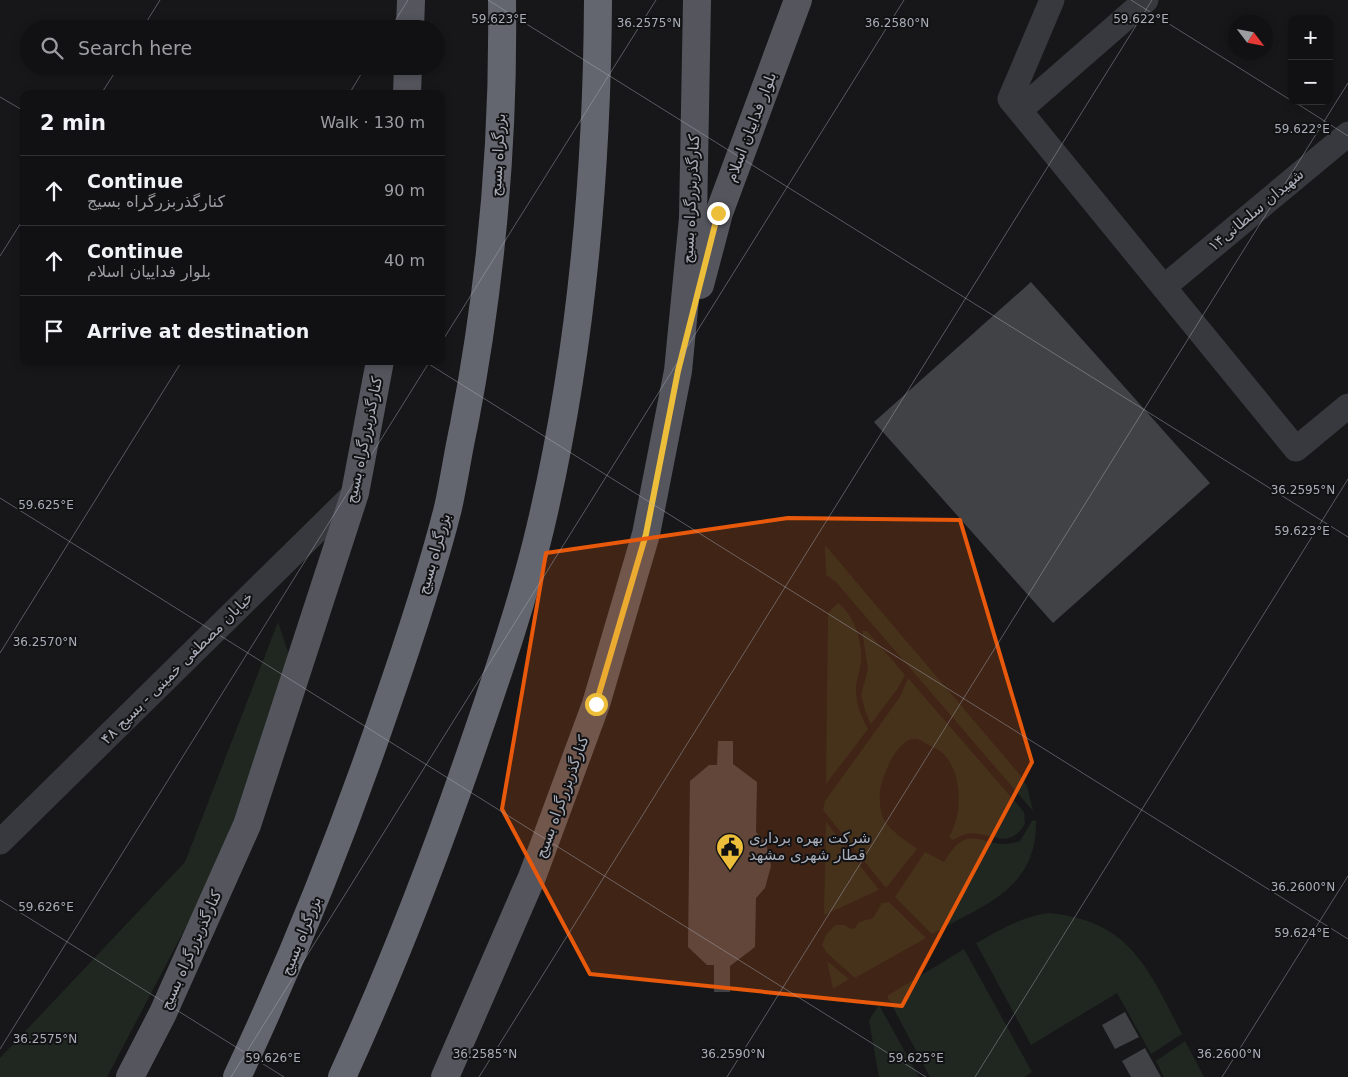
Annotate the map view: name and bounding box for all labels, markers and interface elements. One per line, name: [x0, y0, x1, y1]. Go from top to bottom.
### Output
text: 59.623°E: [471, 12, 527, 26]
text: 59.622°E: [1113, 12, 1169, 26]
north arrow: [1228, 15, 1273, 60]
map controls: [1288, 15, 1333, 105]
button: +: [1288, 15, 1333, 60]
text: 36.2575°N: [617, 16, 681, 30]
text: 36.2580°N: [865, 16, 929, 30]
search box: [20, 20, 445, 75]
icon: search: [38, 34, 66, 62]
text: Search here: [78, 37, 192, 59]
button: −: [1288, 60, 1333, 105]
street label: بلوار فداییان اسلام: [722, 69, 780, 185]
text: 2 min: [40, 111, 106, 135]
text: Walk · 130 m: [320, 113, 425, 132]
street label: بزرگراه بسیج: [487, 113, 509, 197]
text: 59.622°E: [1274, 122, 1330, 136]
street label: کنارگذربزرگراه بسیج: [679, 133, 703, 264]
street label: شهیدان سلطانی۱۴: [1205, 165, 1307, 255]
text: Continue: [87, 170, 183, 192]
icon: ahead: [40, 177, 68, 205]
text: 90 m: [384, 181, 425, 200]
text: کنارگذربزرگراه بسیج: [87, 192, 225, 211]
route end: [707, 202, 730, 225]
text: Continue: [87, 240, 183, 262]
icon: ahead: [40, 247, 68, 275]
text: 40 m: [384, 251, 425, 270]
text: بلوار فداییان اسلام: [87, 262, 211, 281]
icon: arrive: [40, 317, 68, 345]
text: Arrive at destination: [87, 320, 309, 342]
street label: کنارگذربزرگراه بسیج: [342, 374, 386, 505]
text: 36.2595°N: [1271, 483, 1335, 497]
text: 59.625°E: [18, 498, 74, 512]
street label: بزرگراه بسیج: [414, 511, 454, 597]
text: 59.623°E: [1274, 524, 1330, 538]
street label: خیابان مصطفی خمینی - بسیج ۴۸: [97, 588, 257, 748]
text: 36.2570°N: [13, 635, 77, 649]
route start: [585, 693, 608, 716]
street label: کنارگذربزرگراه بسیج: [531, 732, 593, 861]
place label: شرکت بهره برداری قطار شهری مشهد: [749, 829, 871, 864]
public building icon: شرکت بهره برداری قطار شهری مشهد: [715, 832, 745, 871]
text: 36.2600°N: [1271, 880, 1335, 894]
street label: کنارگذربزرگراه بسیج: [156, 886, 226, 1013]
street label: بزرگراه بسیج: [277, 894, 325, 978]
text: 59.626°E: [18, 900, 74, 914]
text: 59.624°E: [1274, 926, 1330, 940]
text: 36.2575°N: [13, 1032, 77, 1046]
text: 36.2585°N: [453, 1047, 517, 1061]
text: 36.2590°N: [701, 1047, 765, 1061]
text: 36.2600°N: [1197, 1047, 1261, 1061]
text: 59.626°E: [245, 1051, 301, 1065]
text: 59.625°E: [888, 1051, 944, 1065]

